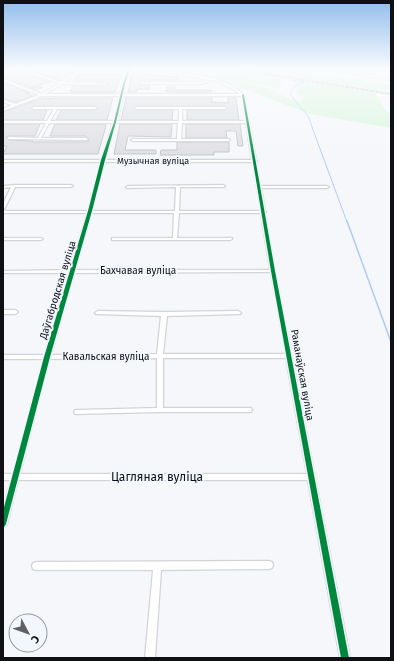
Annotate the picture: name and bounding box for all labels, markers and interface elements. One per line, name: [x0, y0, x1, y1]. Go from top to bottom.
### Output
street label: Музычная вуліца: [117, 156, 189, 166]
street label: Даўгабродская вуліца: [36, 239, 79, 342]
street label: Бахчавая вуліца: [100, 264, 176, 277]
street label: Раманаўская вуліца: [288, 328, 317, 422]
street label: Кавальская вуліца: [63, 350, 149, 363]
street label: Цагляная вуліца: [111, 470, 203, 484]
north arrow: [8, 613, 48, 653]
text: С: [28, 633, 42, 646]

